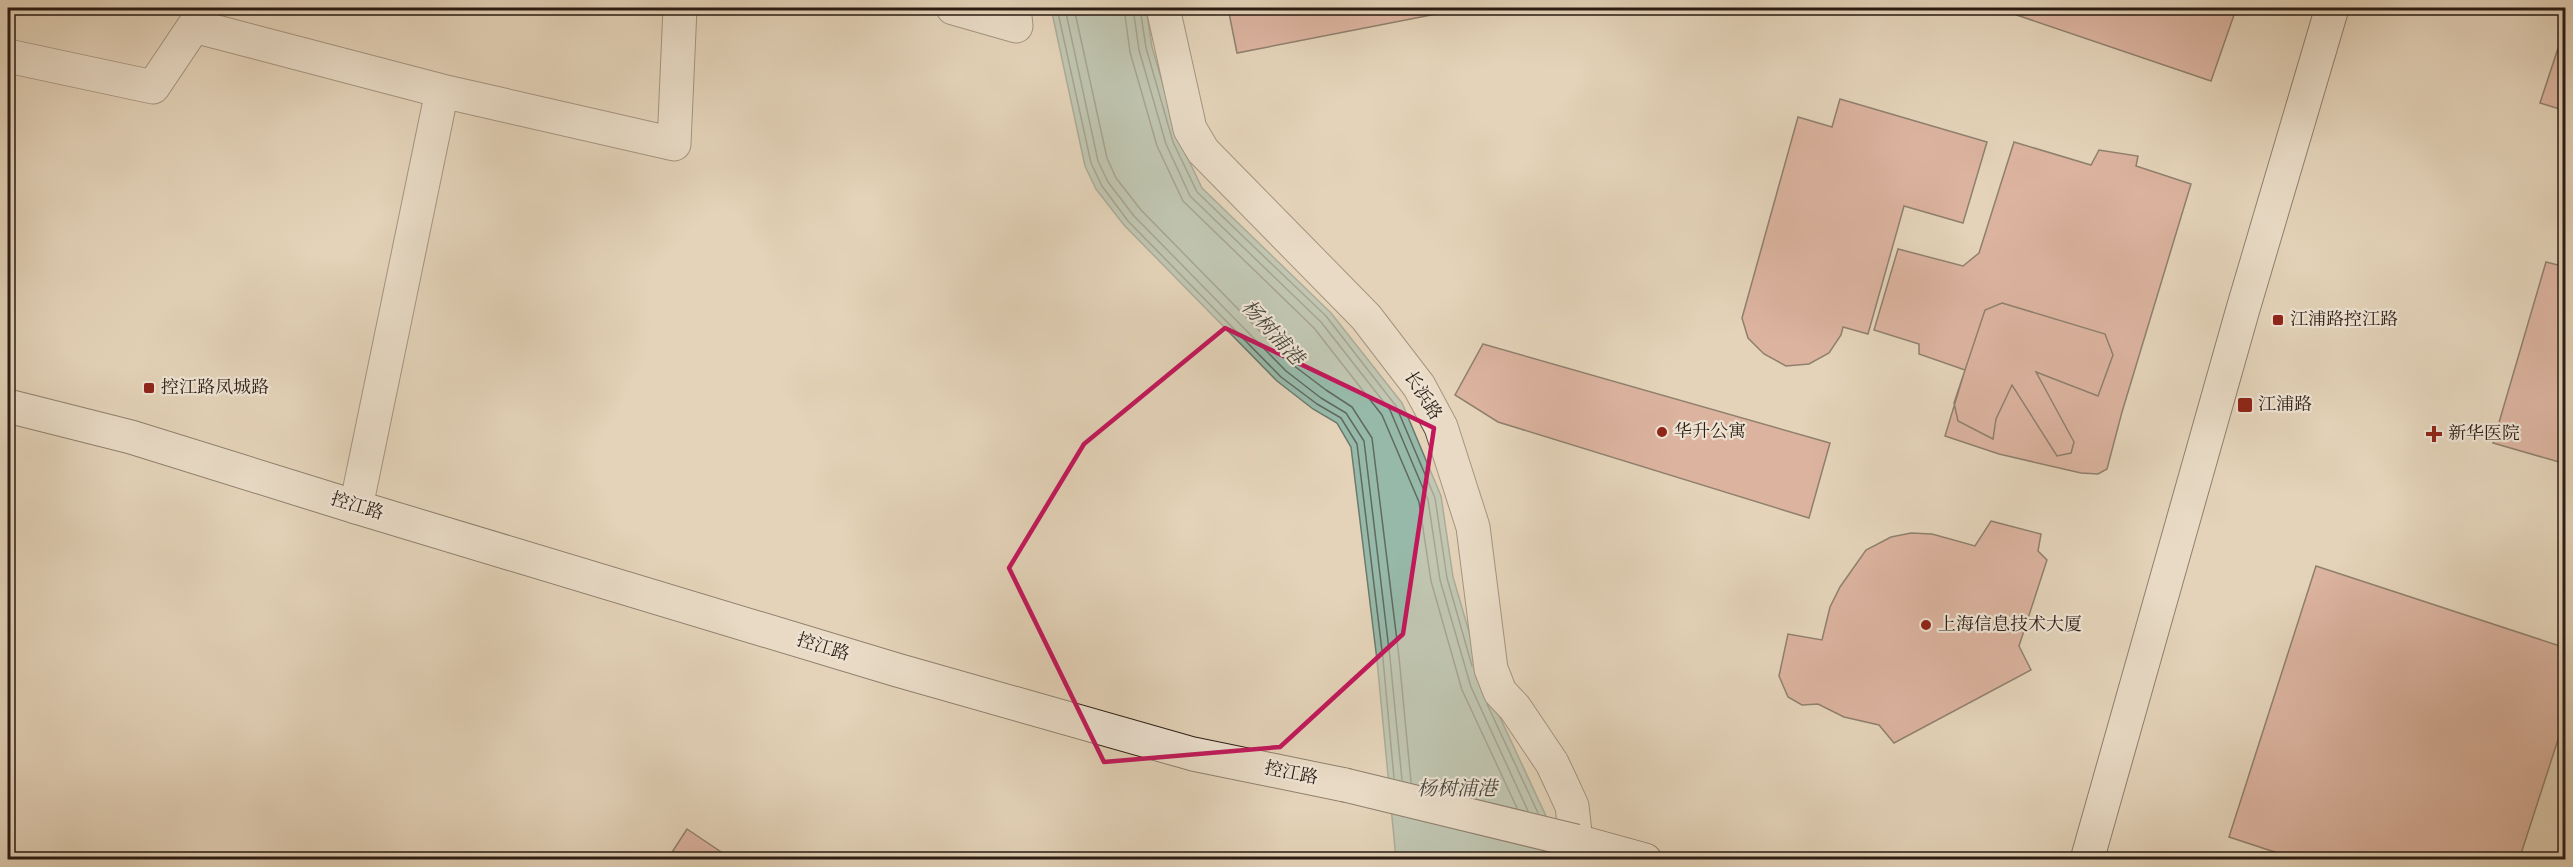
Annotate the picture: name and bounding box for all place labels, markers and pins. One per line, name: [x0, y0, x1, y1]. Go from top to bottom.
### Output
place label: 江浦路控江路: [2290, 309, 2398, 332]
marker: 江浦路控江路: [2271, 313, 2285, 327]
place label: 控江路凤城路: [161, 377, 269, 400]
marker: 控江路凤城路: [142, 381, 156, 395]
place label: 江浦路: [2258, 394, 2312, 417]
marker: 江浦路: [2236, 396, 2254, 414]
place label: 华升公寓: [1674, 421, 1746, 444]
place label: 新华医院: [2448, 423, 2520, 446]
marker: 华升公寓: [1655, 425, 1669, 439]
marker: 新华医院: [2425, 425, 2443, 443]
place label: 上海信息技术大厦: [1938, 614, 2082, 637]
marker: 上海信息技术大厦: [1919, 618, 1933, 632]

